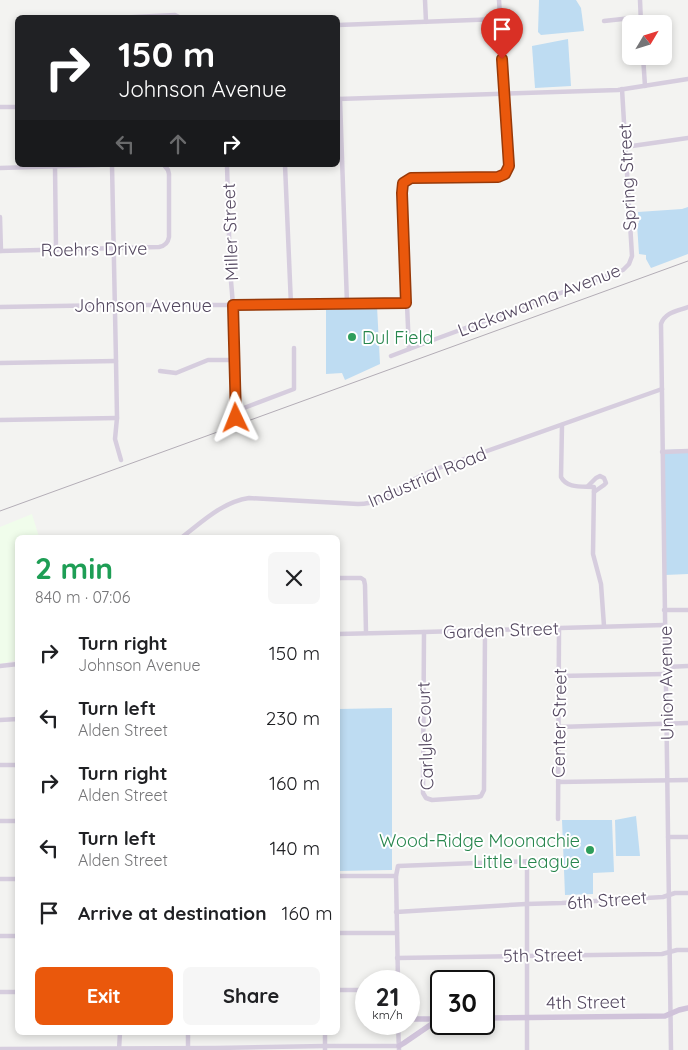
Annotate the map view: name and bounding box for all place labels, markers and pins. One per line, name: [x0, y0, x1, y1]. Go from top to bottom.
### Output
pin: [481, 8, 523, 59]
place label: Dul Field: [362, 326, 433, 349]
marker: Dul Field: [346, 331, 358, 343]
place label: Wood-Ridge Moonachie Little League: [379, 829, 580, 873]
marker: Wood-Ridge Moonachie Little League: [584, 844, 596, 856]

